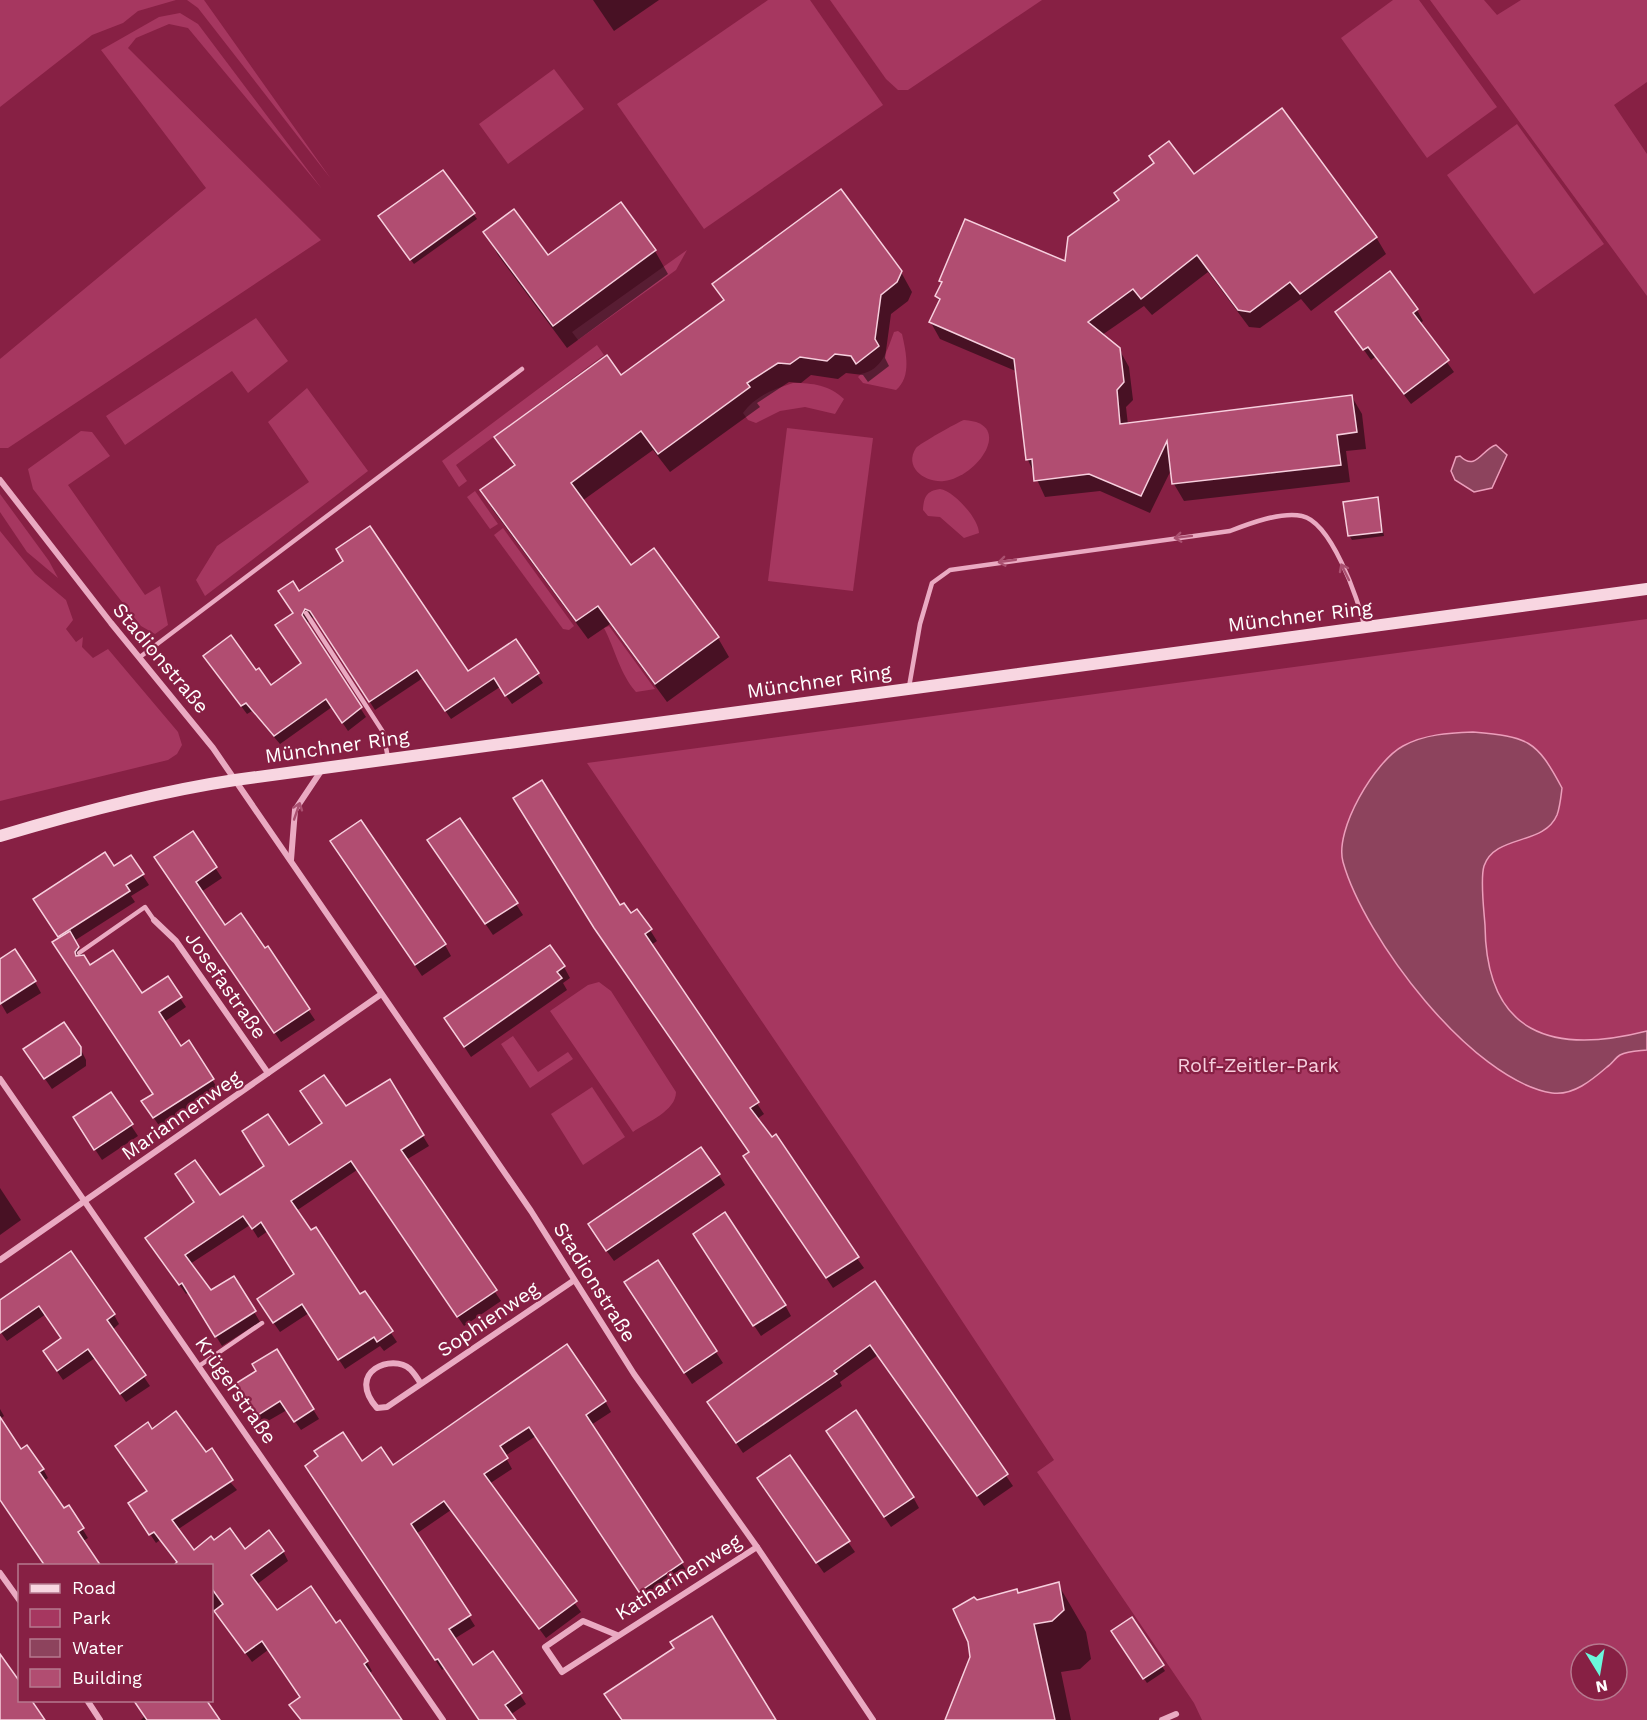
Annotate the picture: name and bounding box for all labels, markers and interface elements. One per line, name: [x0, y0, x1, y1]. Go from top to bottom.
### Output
one-way arrow: [1174, 531, 1193, 542]
one-way arrow: [997, 556, 1017, 567]
one-way arrow: [1339, 564, 1351, 582]
street label: Münchner Ring: [1226, 595, 1374, 637]
street label: Stadionstraße: [108, 598, 214, 718]
street label: Münchner Ring: [745, 659, 893, 703]
street label: Münchner Ring: [263, 724, 411, 768]
one-way arrow: [293, 802, 304, 821]
street label: Josefastraße: [180, 927, 272, 1043]
park label: Rolf-Zeitler-Park: [1177, 1053, 1339, 1077]
street label: Mariannenweg: [117, 1065, 246, 1165]
street label: Stadionstraße: [549, 1218, 641, 1346]
street label: Sophienweg: [433, 1276, 544, 1362]
street label: Krügerstraße: [190, 1332, 282, 1448]
street label: Katharinenweg: [611, 1528, 746, 1625]
legend: [18, 1564, 213, 1702]
text: Road: [72, 1577, 116, 1598]
text: Park: [72, 1607, 111, 1628]
text: Water: [72, 1637, 124, 1658]
north arrow: [1569, 1642, 1629, 1702]
text: Building: [72, 1667, 142, 1688]
text: N: [1594, 1676, 1609, 1697]

